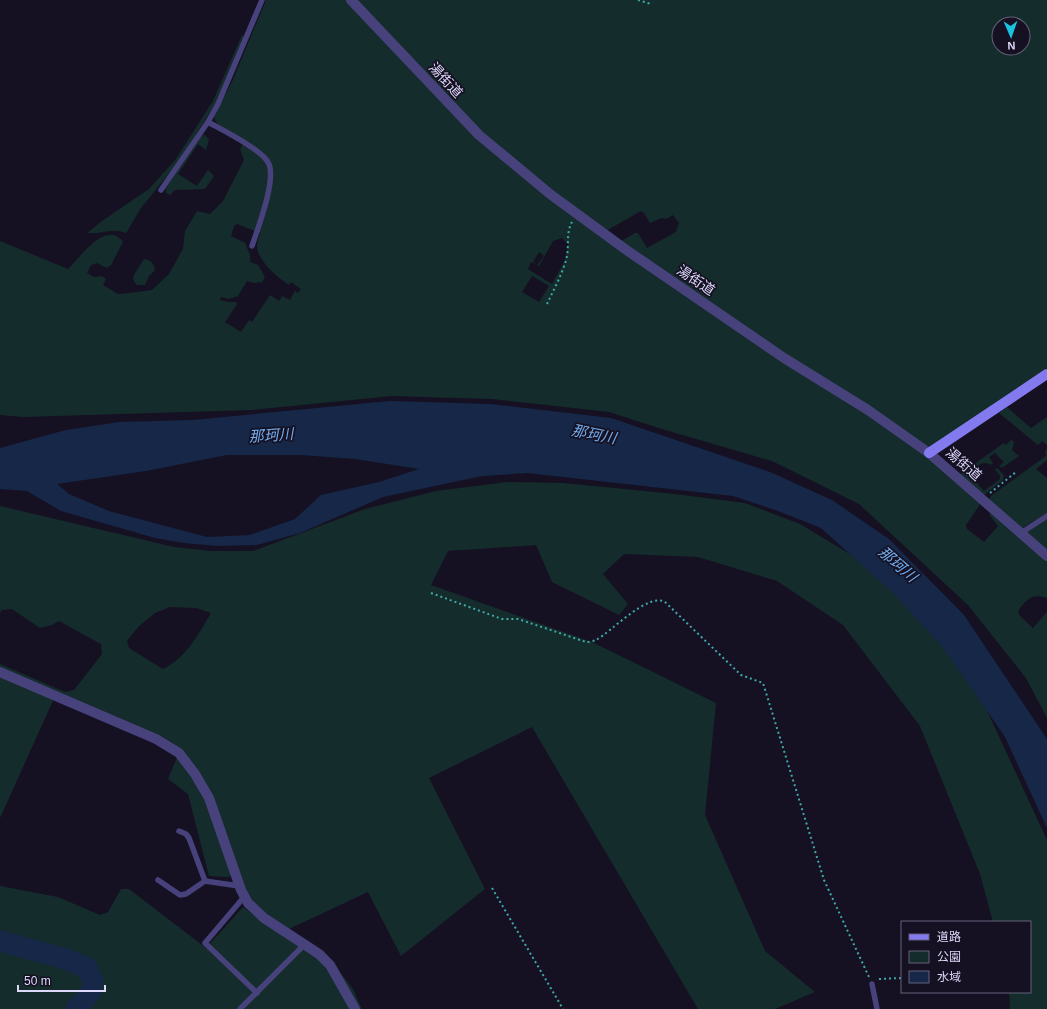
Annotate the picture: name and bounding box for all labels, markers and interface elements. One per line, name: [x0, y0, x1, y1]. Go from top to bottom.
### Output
north arrow: [991, 16, 1031, 56]
text: N: [1007, 40, 1016, 52]
street label: 湯街道: [426, 59, 466, 101]
street label: 湯街道: [674, 262, 718, 298]
water label: 那珂川: [570, 421, 620, 447]
water label: 那珂川: [248, 425, 296, 445]
street label: 湯街道: [943, 444, 985, 484]
water label: 那珂川: [875, 543, 922, 586]
legend: [901, 921, 1031, 993]
text: 道路: [937, 930, 961, 944]
text: 公園: [937, 950, 961, 964]
scale bar: [18, 967, 105, 993]
text: 水域: [937, 970, 961, 984]
text: 50 m: [24, 974, 51, 988]

